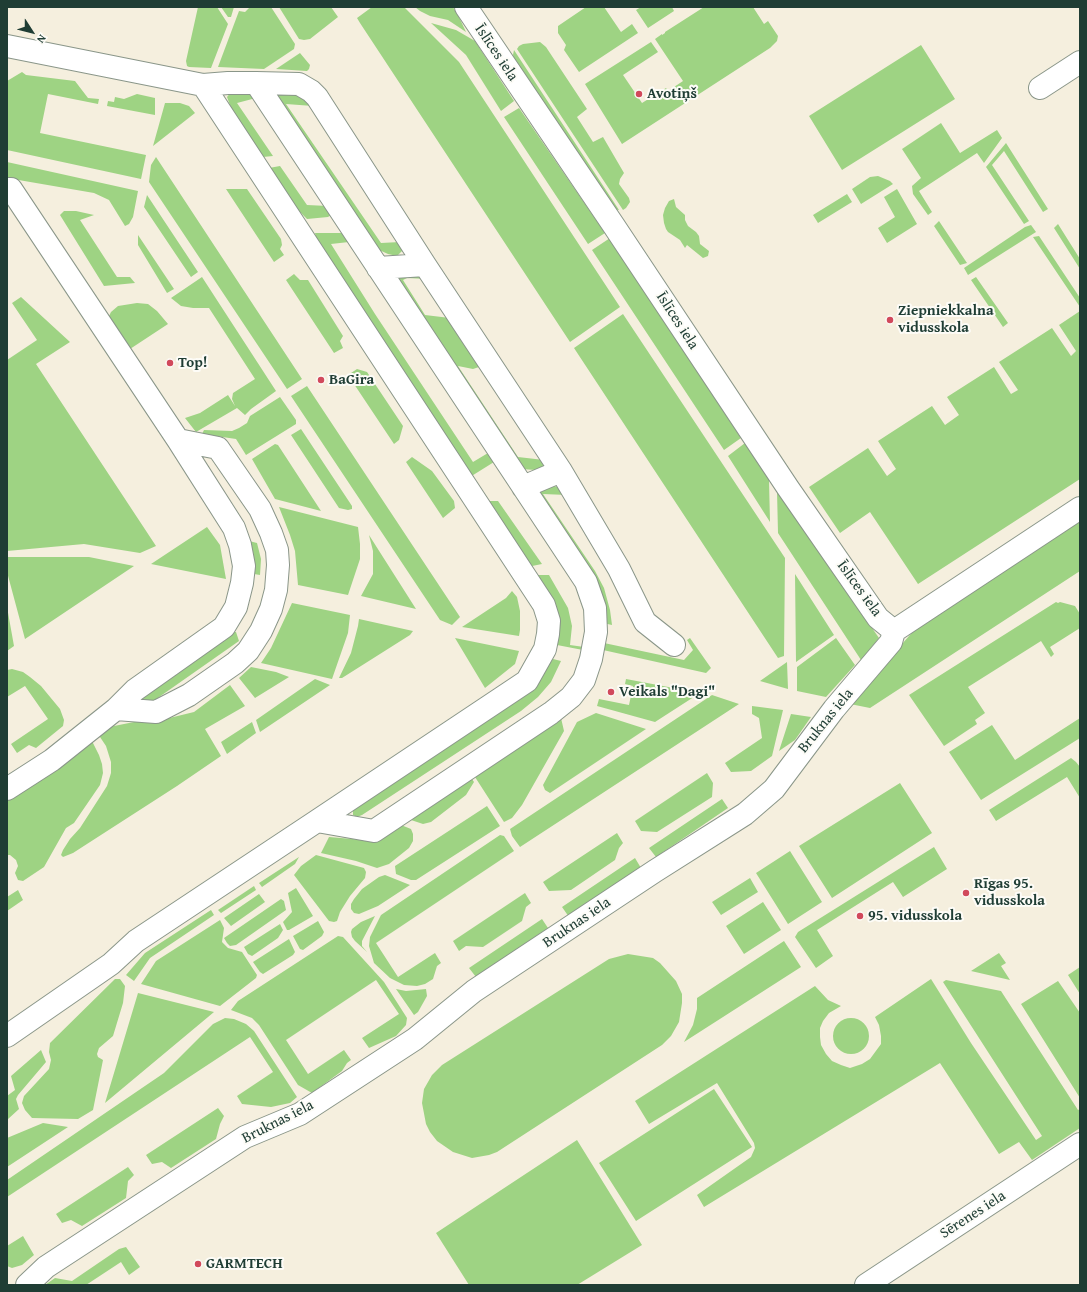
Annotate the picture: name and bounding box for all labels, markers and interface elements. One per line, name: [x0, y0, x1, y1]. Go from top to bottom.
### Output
north arrow: [12, 12, 52, 52]
street label: Īslīces iela: [471, 21, 521, 85]
text: N: [33, 31, 50, 47]
place label: Avotiņš: [647, 85, 697, 103]
marker: Avotiņš: [634, 89, 644, 99]
street label: Īslīces iela: [652, 289, 702, 353]
place label: Ziepniekkalna vidusskola: [898, 302, 994, 337]
marker: Ziepniekkalna vidusskola: [885, 315, 895, 325]
place label: Top!: [178, 354, 208, 372]
marker: Top!: [165, 358, 175, 368]
place label: BaGira: [329, 371, 374, 389]
marker: BaGira: [316, 375, 326, 385]
street label: Īslīces iela: [833, 558, 885, 620]
place label: Veikals "Dagi": [619, 683, 715, 701]
street label: Bruknas iela: [795, 685, 857, 757]
marker: Veikals "Dagi": [606, 687, 616, 697]
place label: Rīgas 95. vidusskola: [974, 875, 1045, 910]
marker: Rīgas 95. vidusskola: [961, 888, 971, 898]
street label: Bruknas iela: [540, 894, 614, 952]
place label: 95. vidusskola: [868, 907, 962, 925]
marker: 95. vidusskola: [855, 911, 865, 921]
street label: Bruknas iela: [239, 1096, 317, 1148]
street label: Sērenes iela: [937, 1187, 1009, 1243]
place label: GARMTECH: [206, 1255, 283, 1273]
marker: GARMTECH: [193, 1259, 203, 1269]

